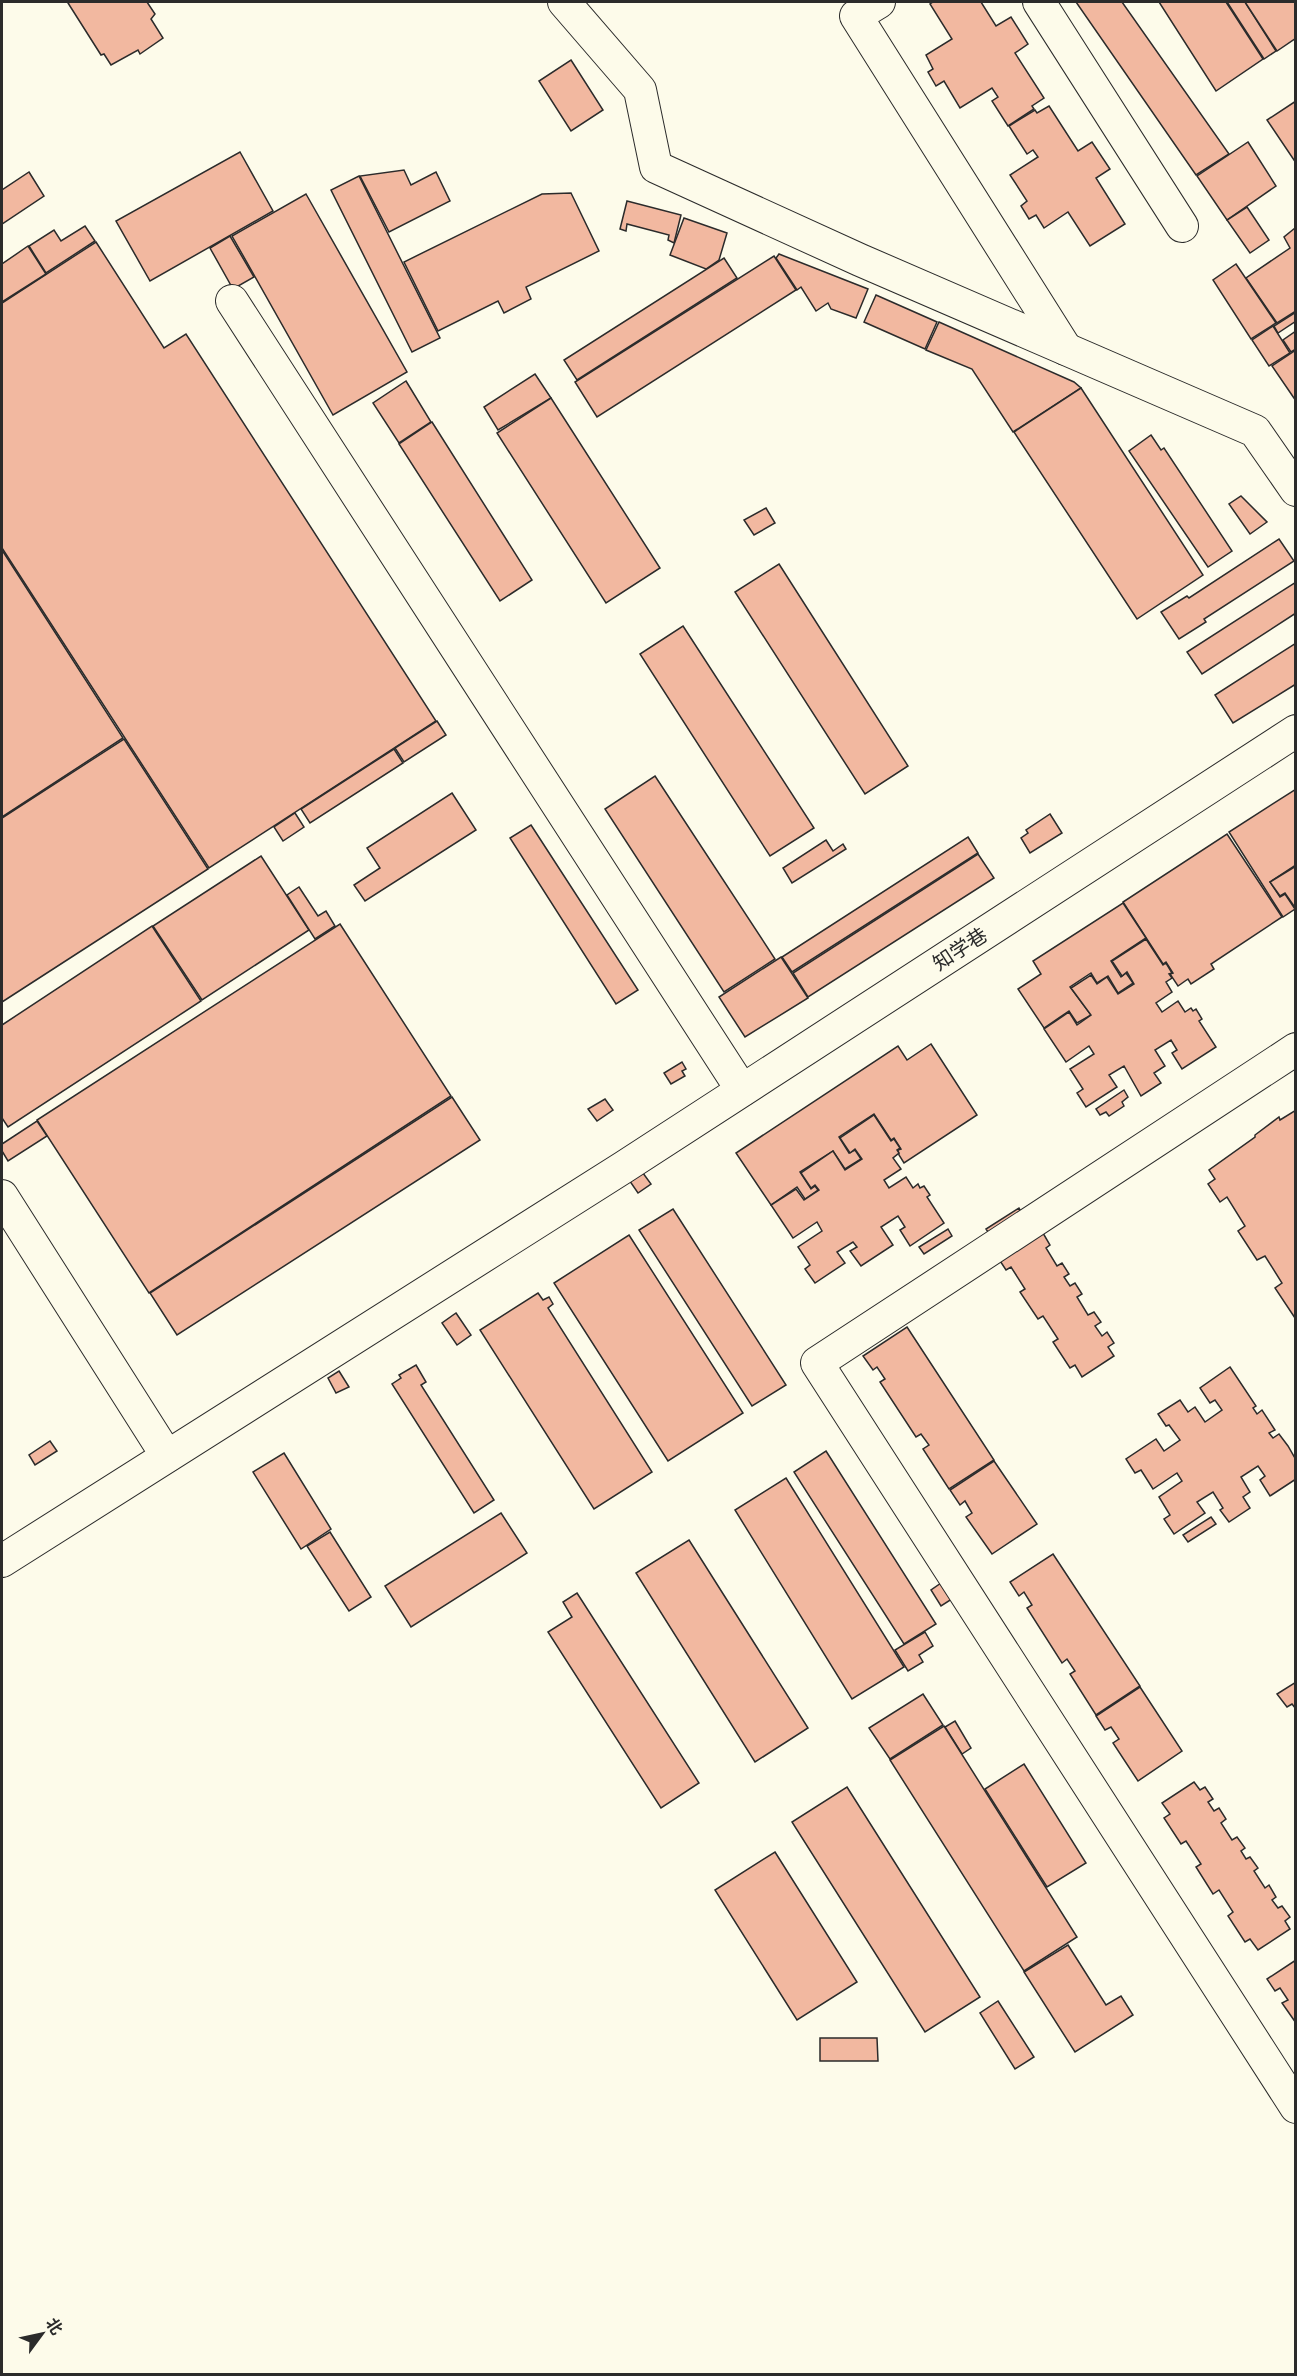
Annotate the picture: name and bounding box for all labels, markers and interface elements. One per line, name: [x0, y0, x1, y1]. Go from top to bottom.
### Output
street label: 知学巷: [928, 923, 992, 975]
north arrow: [12, 2304, 72, 2364]
text: 北: [42, 2314, 66, 2338]

